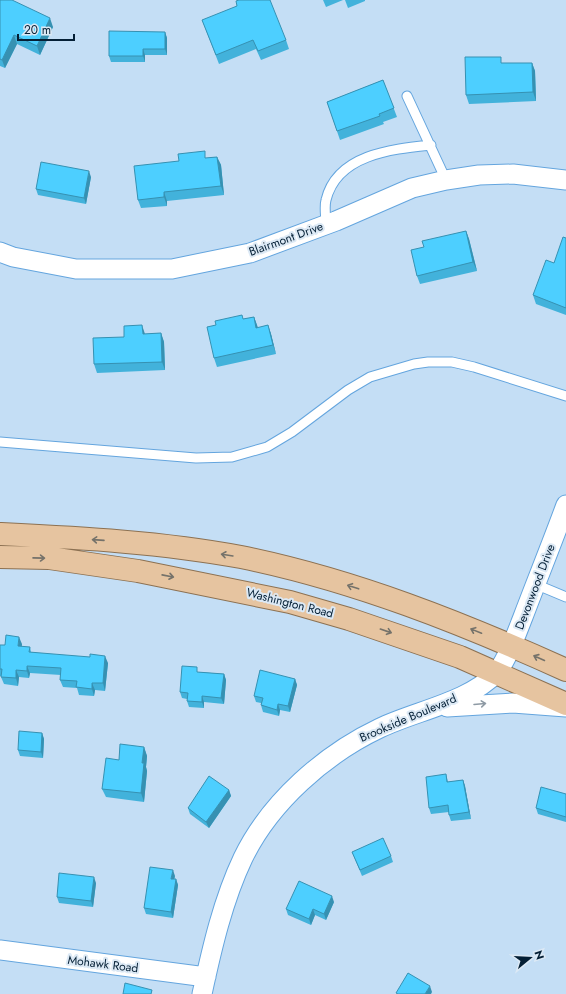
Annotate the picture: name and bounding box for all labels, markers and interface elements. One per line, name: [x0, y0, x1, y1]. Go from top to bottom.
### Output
scale bar: [18, 16, 74, 42]
text: 20 m: [24, 21, 51, 39]
street label: Blairmont Drive: [246, 217, 326, 261]
one-way arrow: [92, 536, 105, 543]
street label: Devonwood Drive: [510, 542, 560, 632]
one-way arrow: [221, 551, 234, 559]
one-way arrow: [32, 554, 45, 562]
one-way arrow: [161, 573, 174, 581]
street label: Washington Road: [245, 583, 335, 623]
one-way arrow: [347, 583, 360, 590]
one-way arrow: [470, 627, 482, 634]
one-way arrow: [380, 628, 393, 635]
one-way arrow: [533, 654, 545, 661]
street label: Brookside Boulevard: [357, 689, 459, 747]
one-way arrow: [473, 701, 486, 708]
north arrow: [510, 938, 550, 978]
text: N: [531, 948, 548, 962]
street label: Mohawk Road: [67, 951, 139, 977]

